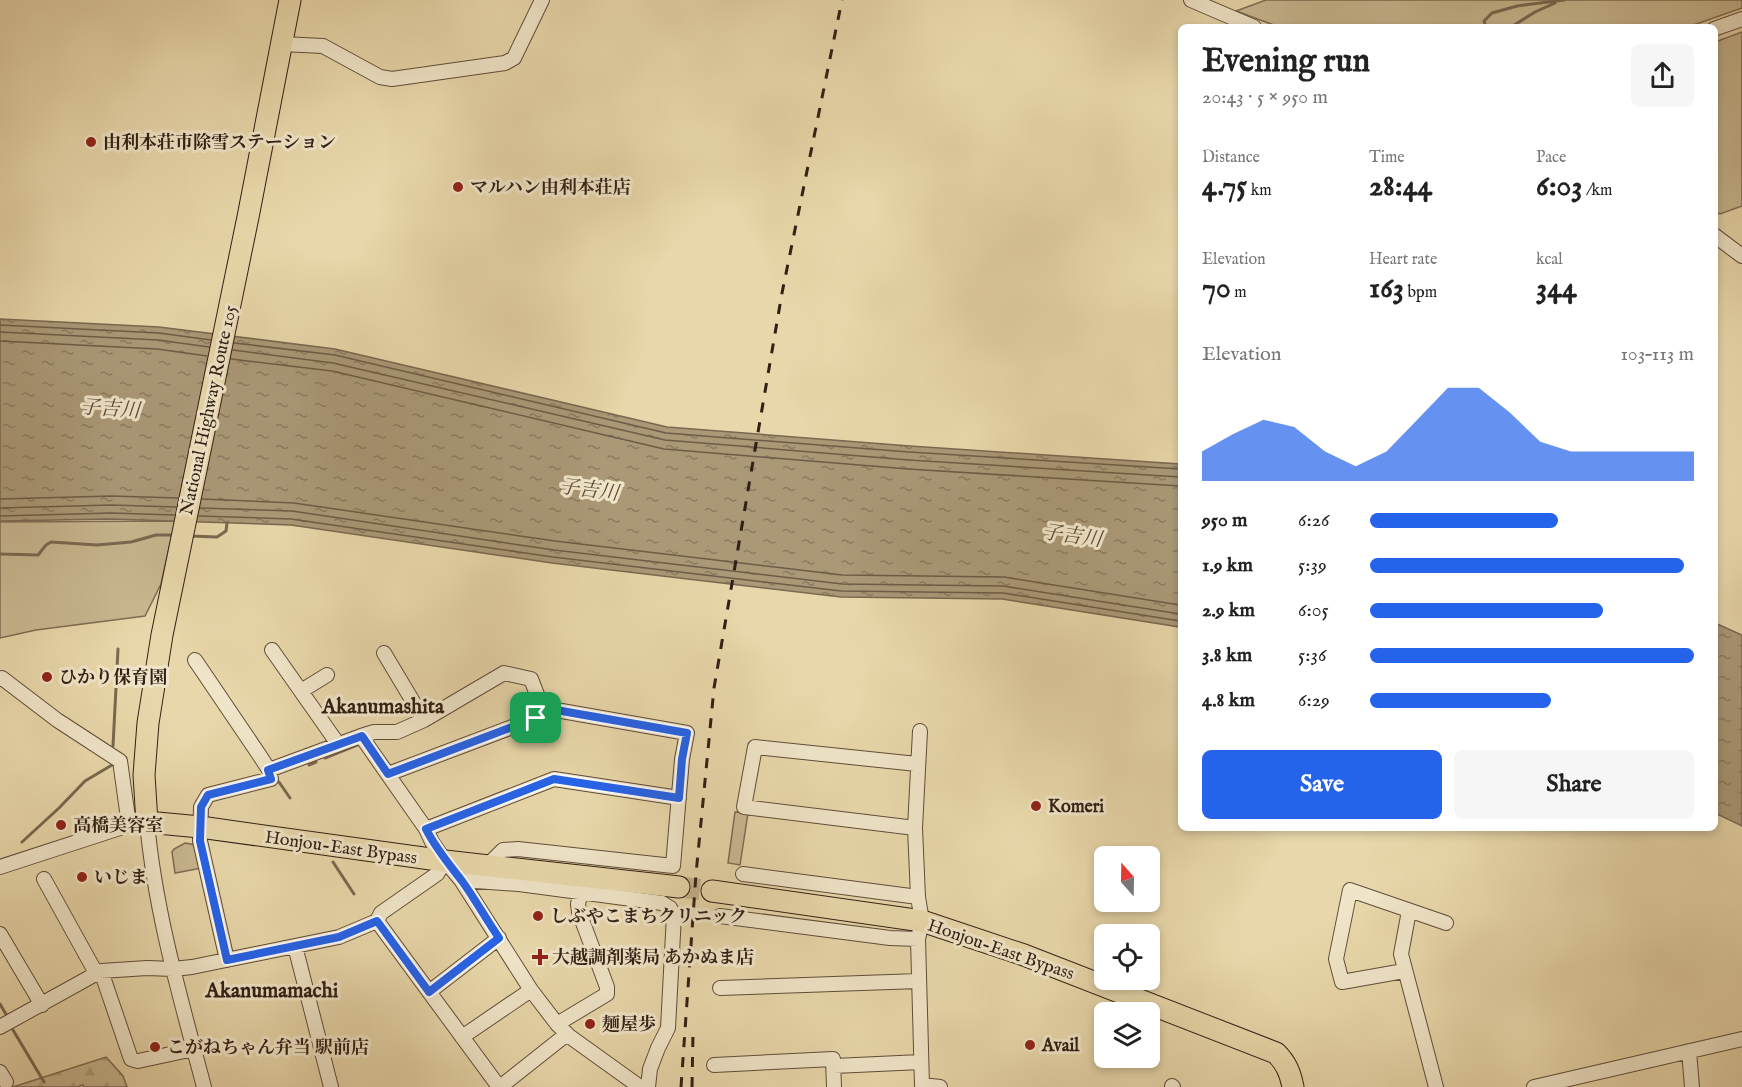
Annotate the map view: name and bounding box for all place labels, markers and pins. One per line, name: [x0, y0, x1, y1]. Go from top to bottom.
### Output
place label: 由利本荘市除雪ステーション: [103, 132, 336, 155]
marker: 由利本荘市除雪ステーション: [84, 135, 98, 149]
place label: マルハン由利本荘店: [470, 177, 631, 200]
marker: マルハン由利本荘店: [451, 180, 465, 194]
place label: ひかり保育園: [59, 667, 167, 690]
marker: ひかり保育園: [40, 670, 54, 684]
pin: [510, 692, 561, 743]
place label: Komeri: [1048, 796, 1104, 819]
marker: Komeri: [1029, 799, 1043, 813]
place label: 高橋美容室: [73, 815, 163, 838]
marker: 高橋美容室: [54, 818, 68, 832]
place label: いじま: [94, 867, 148, 890]
marker: いじま: [75, 870, 89, 884]
place label: しぶやこまちクリニック: [550, 906, 747, 929]
marker: しぶやこまちクリニック: [531, 909, 545, 923]
place label: 大越調剤薬局 あかぬま店: [552, 947, 754, 970]
marker: 大越調剤薬局 あかぬま店: [533, 950, 547, 964]
place label: 麺屋歩: [602, 1014, 656, 1037]
marker: 麺屋歩: [583, 1017, 597, 1031]
place label: Avail: [1041, 1035, 1080, 1058]
place label: こがねちゃん弁当 駅前店: [167, 1037, 369, 1060]
marker: Avail: [1023, 1038, 1037, 1052]
marker: こがねちゃん弁当 駅前店: [148, 1040, 162, 1054]

